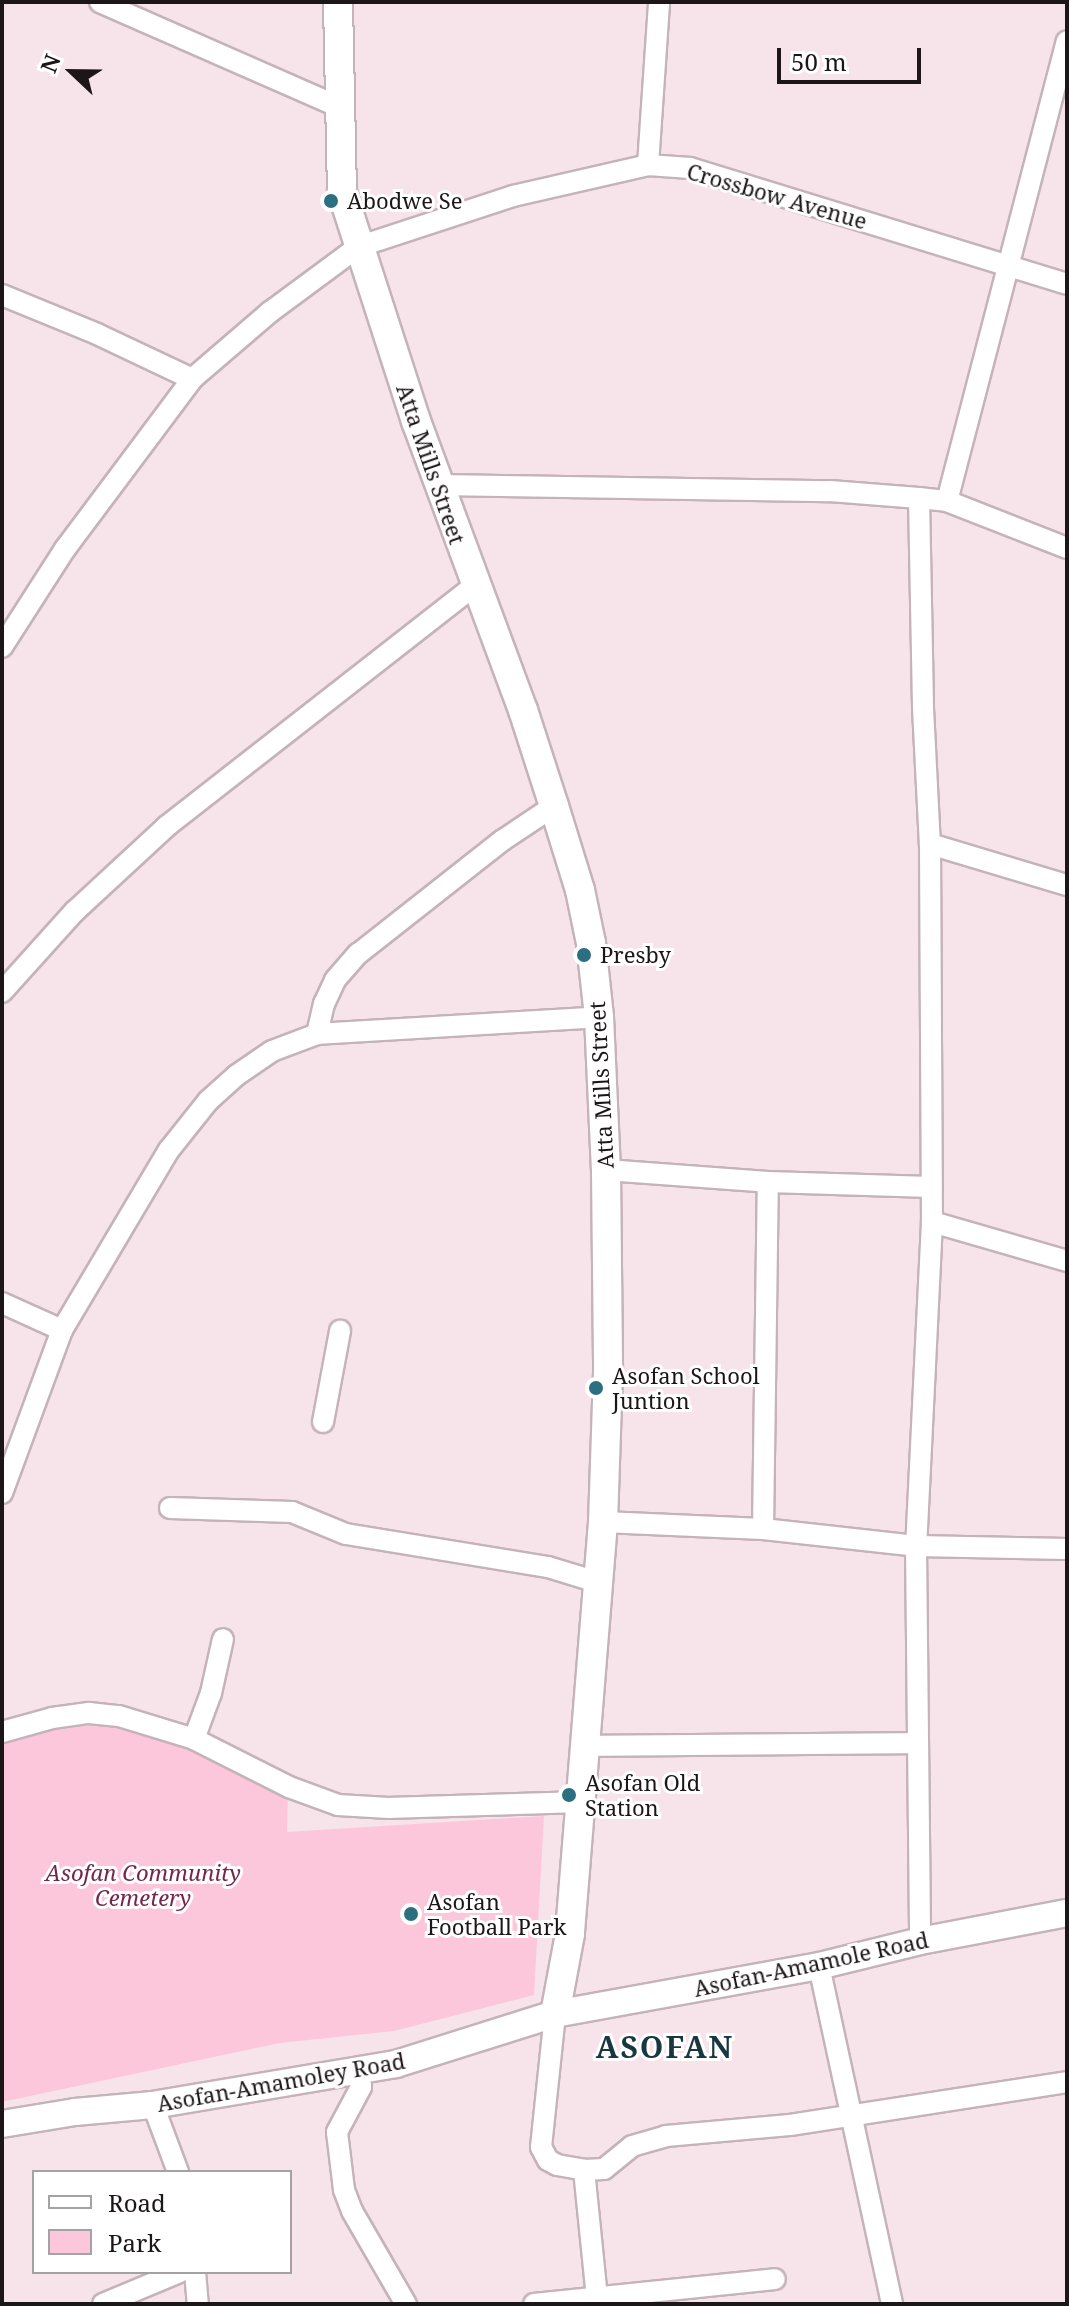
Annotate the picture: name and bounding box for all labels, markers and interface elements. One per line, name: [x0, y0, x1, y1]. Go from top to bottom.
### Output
north arrow: [32, 32, 112, 112]
scale bar: [781, 32, 925, 82]
text: 50 m: [791, 45, 847, 78]
text: N: [33, 49, 67, 77]
street label: Crossbow Avenue: [684, 158, 870, 234]
place label: Abodwe Se: [347, 188, 462, 214]
marker: Abodwe Se: [322, 192, 340, 210]
street label: Atta Mills Street: [391, 381, 471, 547]
place label: Presby: [600, 942, 671, 968]
marker: Presby: [575, 946, 593, 964]
street label: Atta Mills Street: [583, 1001, 619, 1169]
place label: Asofan School Juntion: [612, 1362, 760, 1414]
marker: Asofan School Juntion: [587, 1379, 605, 1397]
place label: Asofan Old Station: [585, 1769, 700, 1820]
marker: Asofan Old Station: [560, 1786, 578, 1804]
park label: Asofan Community Cemetery: [45, 1859, 241, 1910]
place label: Asofan Football Park: [427, 1888, 566, 1940]
marker: Asofan Football Park: [402, 1905, 420, 1923]
street label: Asofan-Amamole Road: [691, 1926, 931, 2002]
district label: ASOFAN: [596, 2029, 734, 2065]
street label: Asofan-Amamoley Road: [155, 2047, 407, 2117]
legend: [32, 2170, 292, 2274]
text: Road: [108, 2186, 166, 2219]
text: Park: [108, 2226, 161, 2259]

